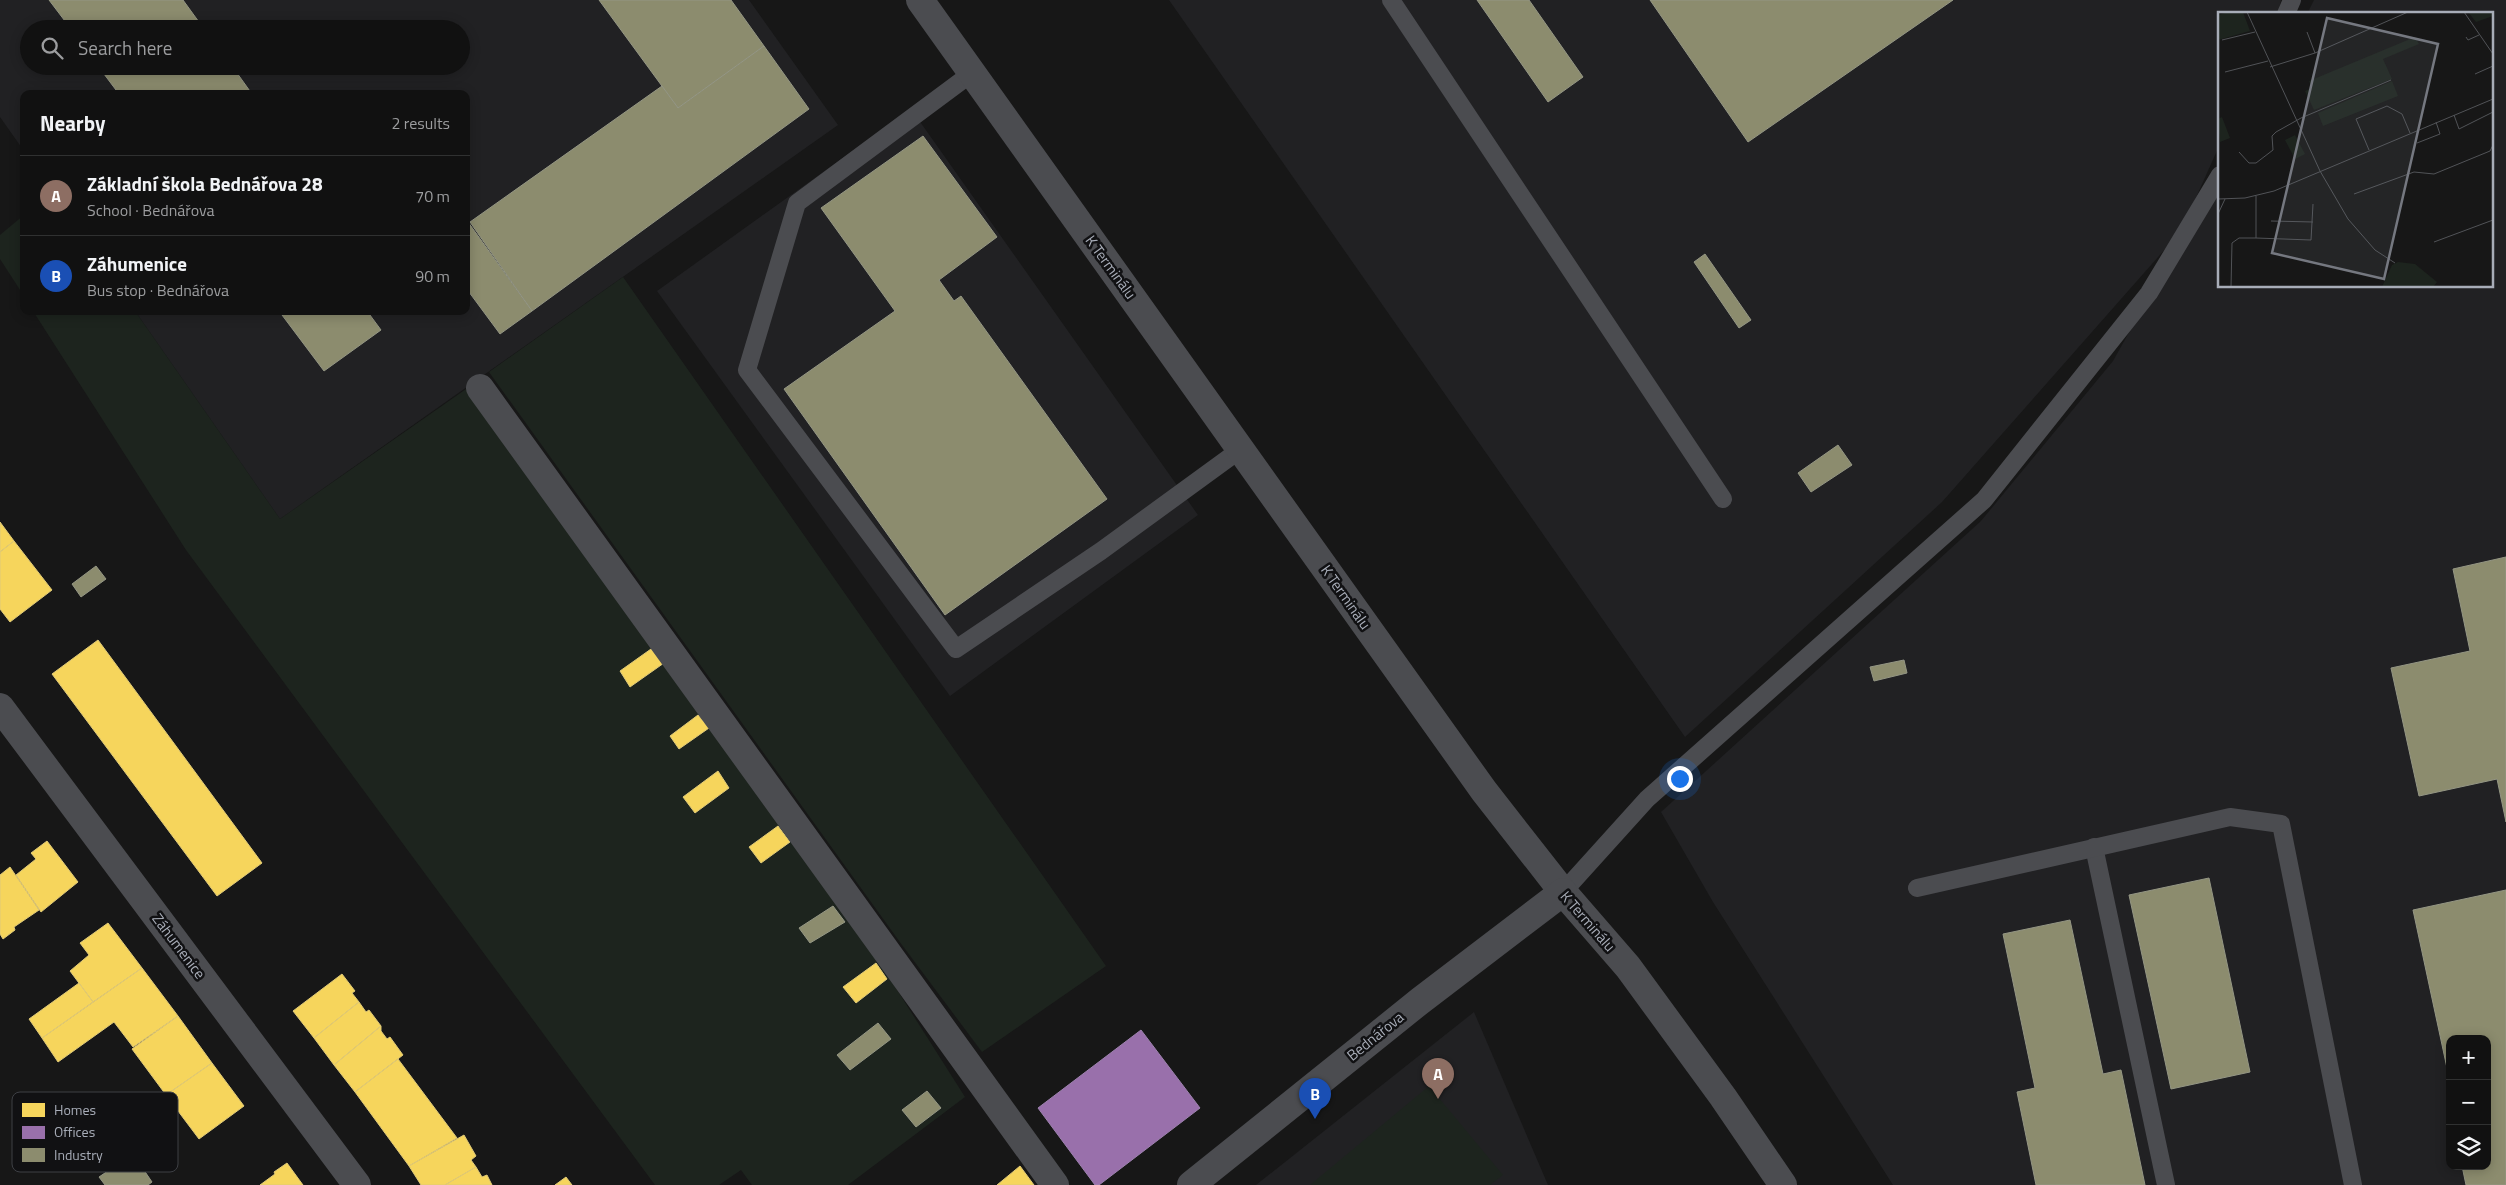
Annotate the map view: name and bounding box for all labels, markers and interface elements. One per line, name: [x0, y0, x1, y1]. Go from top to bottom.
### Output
inset map: [2218, 12, 2494, 288]
search box: [20, 20, 470, 75]
text: Search here: [78, 33, 172, 62]
icon: search: [38, 34, 66, 62]
text: Nearby: [40, 107, 105, 139]
text: 2 results: [391, 111, 450, 135]
text: Základní škola Bednářova 28: [87, 169, 323, 198]
text: A: [51, 184, 61, 208]
text: 70 m: [415, 184, 450, 208]
text: School · Bednářova: [87, 198, 215, 222]
street label: K Terminálu: [1080, 230, 1142, 304]
text: Záhumenice: [87, 249, 187, 278]
text: B: [51, 264, 61, 288]
text: 90 m: [415, 264, 450, 288]
text: Bus stop · Bednářova: [87, 278, 229, 302]
street label: K Terminálu: [1315, 560, 1377, 634]
your location: [1667, 766, 1693, 792]
street label: K Terminálu: [1555, 886, 1621, 956]
street label: Záhumenice: [147, 908, 211, 984]
street label: Bednářova: [1341, 1005, 1409, 1066]
map controls: [2446, 1035, 2491, 1170]
button: +: [2446, 1035, 2491, 1080]
pin: A: [1422, 1058, 1454, 1099]
pin: B: [1299, 1078, 1331, 1119]
button: −: [2446, 1080, 2491, 1125]
legend: [12, 1092, 178, 1172]
text: Homes: [54, 1099, 96, 1120]
text: Offices: [54, 1121, 95, 1142]
button: layers: [2446, 1125, 2491, 1170]
text: Industry: [54, 1144, 103, 1165]

